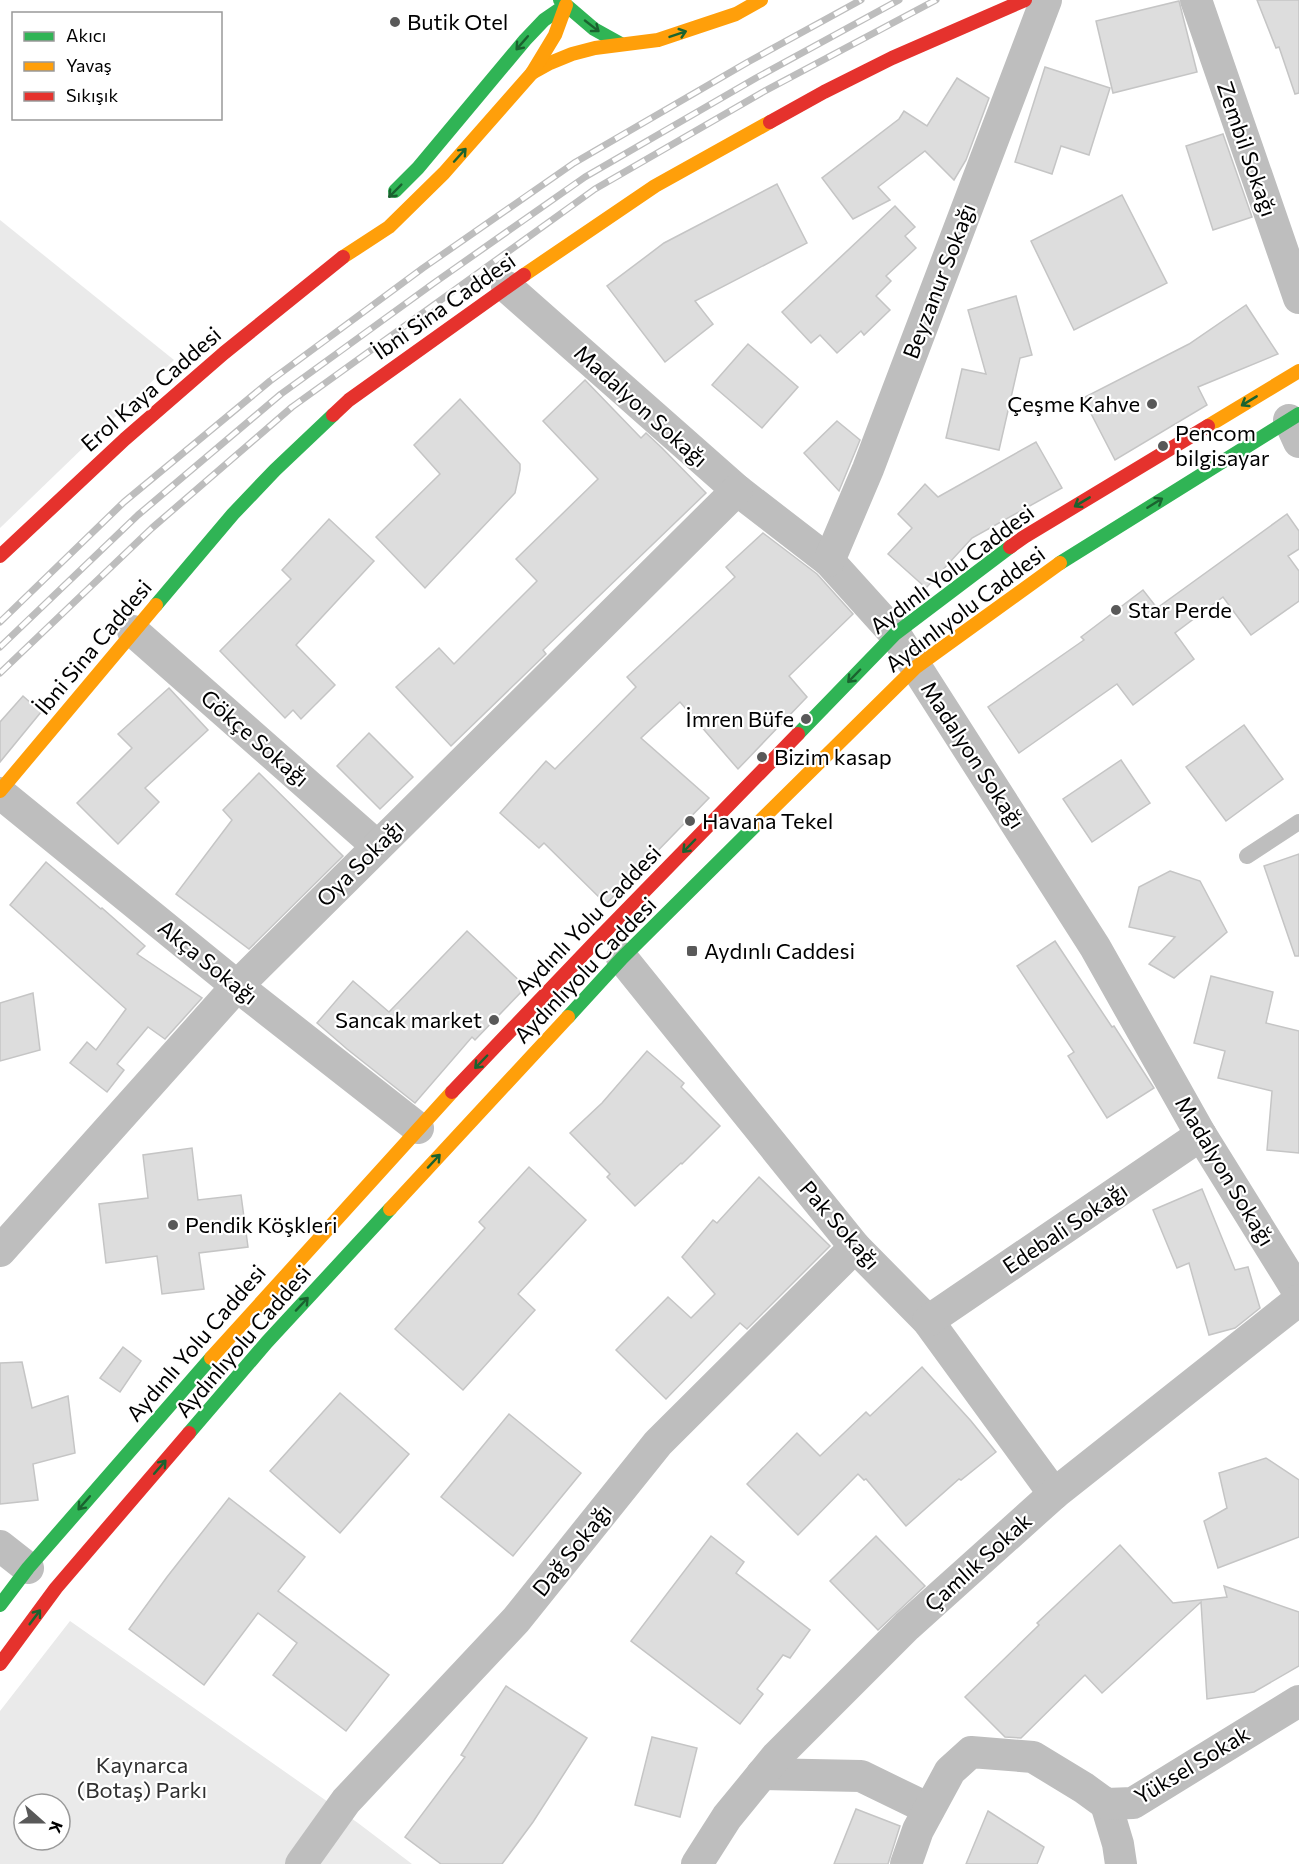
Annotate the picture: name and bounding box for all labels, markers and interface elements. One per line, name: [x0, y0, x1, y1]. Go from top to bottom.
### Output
place label: Butik Otel: [407, 8, 508, 35]
legend: [12, 12, 222, 120]
marker: Butik Otel: [388, 15, 402, 29]
one-way arrow: [584, 20, 600, 33]
text: Akıcı: [66, 24, 106, 46]
one-way arrow: [668, 27, 687, 38]
one-way arrow: [515, 35, 529, 50]
text: Yavaş: [66, 54, 112, 76]
street label: Zembil Sokağı: [1212, 78, 1283, 220]
text: Sıkışık: [66, 84, 118, 106]
one-way arrow: [453, 148, 467, 163]
one-way arrow: [388, 184, 402, 199]
street label: Beyzanur Sokağı: [896, 199, 981, 362]
street label: İbni Sina Caddesi: [367, 246, 520, 365]
street label: Erol Kaya Caddesi: [75, 321, 226, 457]
street label: Madalyon Sokağı: [569, 339, 714, 473]
place label: Çeşme Kahve: [1007, 390, 1140, 417]
one-way arrow: [1241, 395, 1258, 407]
marker: Çeşme Kahve: [1145, 397, 1159, 411]
place label: Pencom bilgisayar: [1175, 419, 1270, 471]
marker: Pencom bilgisayar: [1156, 439, 1170, 453]
one-way arrow: [1074, 496, 1091, 508]
one-way arrow: [1146, 497, 1163, 509]
street label: Aydınlı Yolu Caddesi: [864, 498, 1039, 639]
street label: Aydınlıyolu Caddesi: [879, 540, 1050, 677]
street label: İbni Sina Caddesi: [28, 574, 157, 720]
place label: Star Perde: [1128, 596, 1232, 623]
marker: Star Perde: [1109, 603, 1123, 617]
one-way arrow: [847, 668, 861, 683]
street label: Madalyon Sokağı: [916, 676, 1031, 833]
street label: Gökçe Sokağı: [196, 683, 315, 792]
place label: İmren Büfe: [686, 705, 794, 732]
marker: İmren Büfe: [799, 712, 813, 726]
place label: Bizim kasap: [774, 743, 892, 770]
marker: Bizim kasap: [755, 750, 769, 764]
place label: Havana Tekel: [702, 807, 833, 834]
street label: Oya Sokağı: [311, 814, 409, 912]
marker: Havana Tekel: [683, 814, 697, 828]
one-way arrow: [681, 838, 696, 853]
street label: Aydınlı Yolu Caddesi: [509, 839, 666, 1000]
street label: Aydınlıyolu Caddesi: [508, 891, 661, 1048]
street label: Akça Sokağı: [153, 913, 264, 1010]
place label: Aydınlı Caddesi: [704, 937, 855, 964]
marker: Aydınlı Caddesi: [685, 944, 699, 958]
place label: Sancak market: [335, 1006, 482, 1033]
marker: Sancak market: [487, 1013, 501, 1027]
one-way arrow: [474, 1054, 488, 1069]
street label: Madalyon Sokağı: [1170, 1091, 1281, 1251]
one-way arrow: [427, 1154, 441, 1169]
street label: Pak Sokağı: [795, 1175, 886, 1274]
street label: Edebali Sokağı: [997, 1176, 1132, 1279]
place label: Pendik Köşkleri: [185, 1211, 338, 1238]
marker: Pendik Köşkleri: [166, 1218, 180, 1232]
street label: Aydınlı Yolu Caddesi: [120, 1259, 271, 1426]
street label: Aydınlıyolu Caddesi: [169, 1259, 316, 1422]
one-way arrow: [295, 1297, 309, 1312]
one-way arrow: [153, 1460, 167, 1475]
one-way arrow: [77, 1496, 91, 1511]
street label: Dağ Sokağı: [526, 1498, 617, 1601]
street label: Çamlık Sokak: [919, 1507, 1037, 1617]
one-way arrow: [28, 1609, 41, 1625]
street label: Yüksel Sokak: [1129, 1719, 1254, 1810]
park label: Kaynarca (Botaş) Parkı: [77, 1751, 207, 1803]
north arrow: [12, 1792, 72, 1852]
text: K: [46, 1819, 67, 1836]

